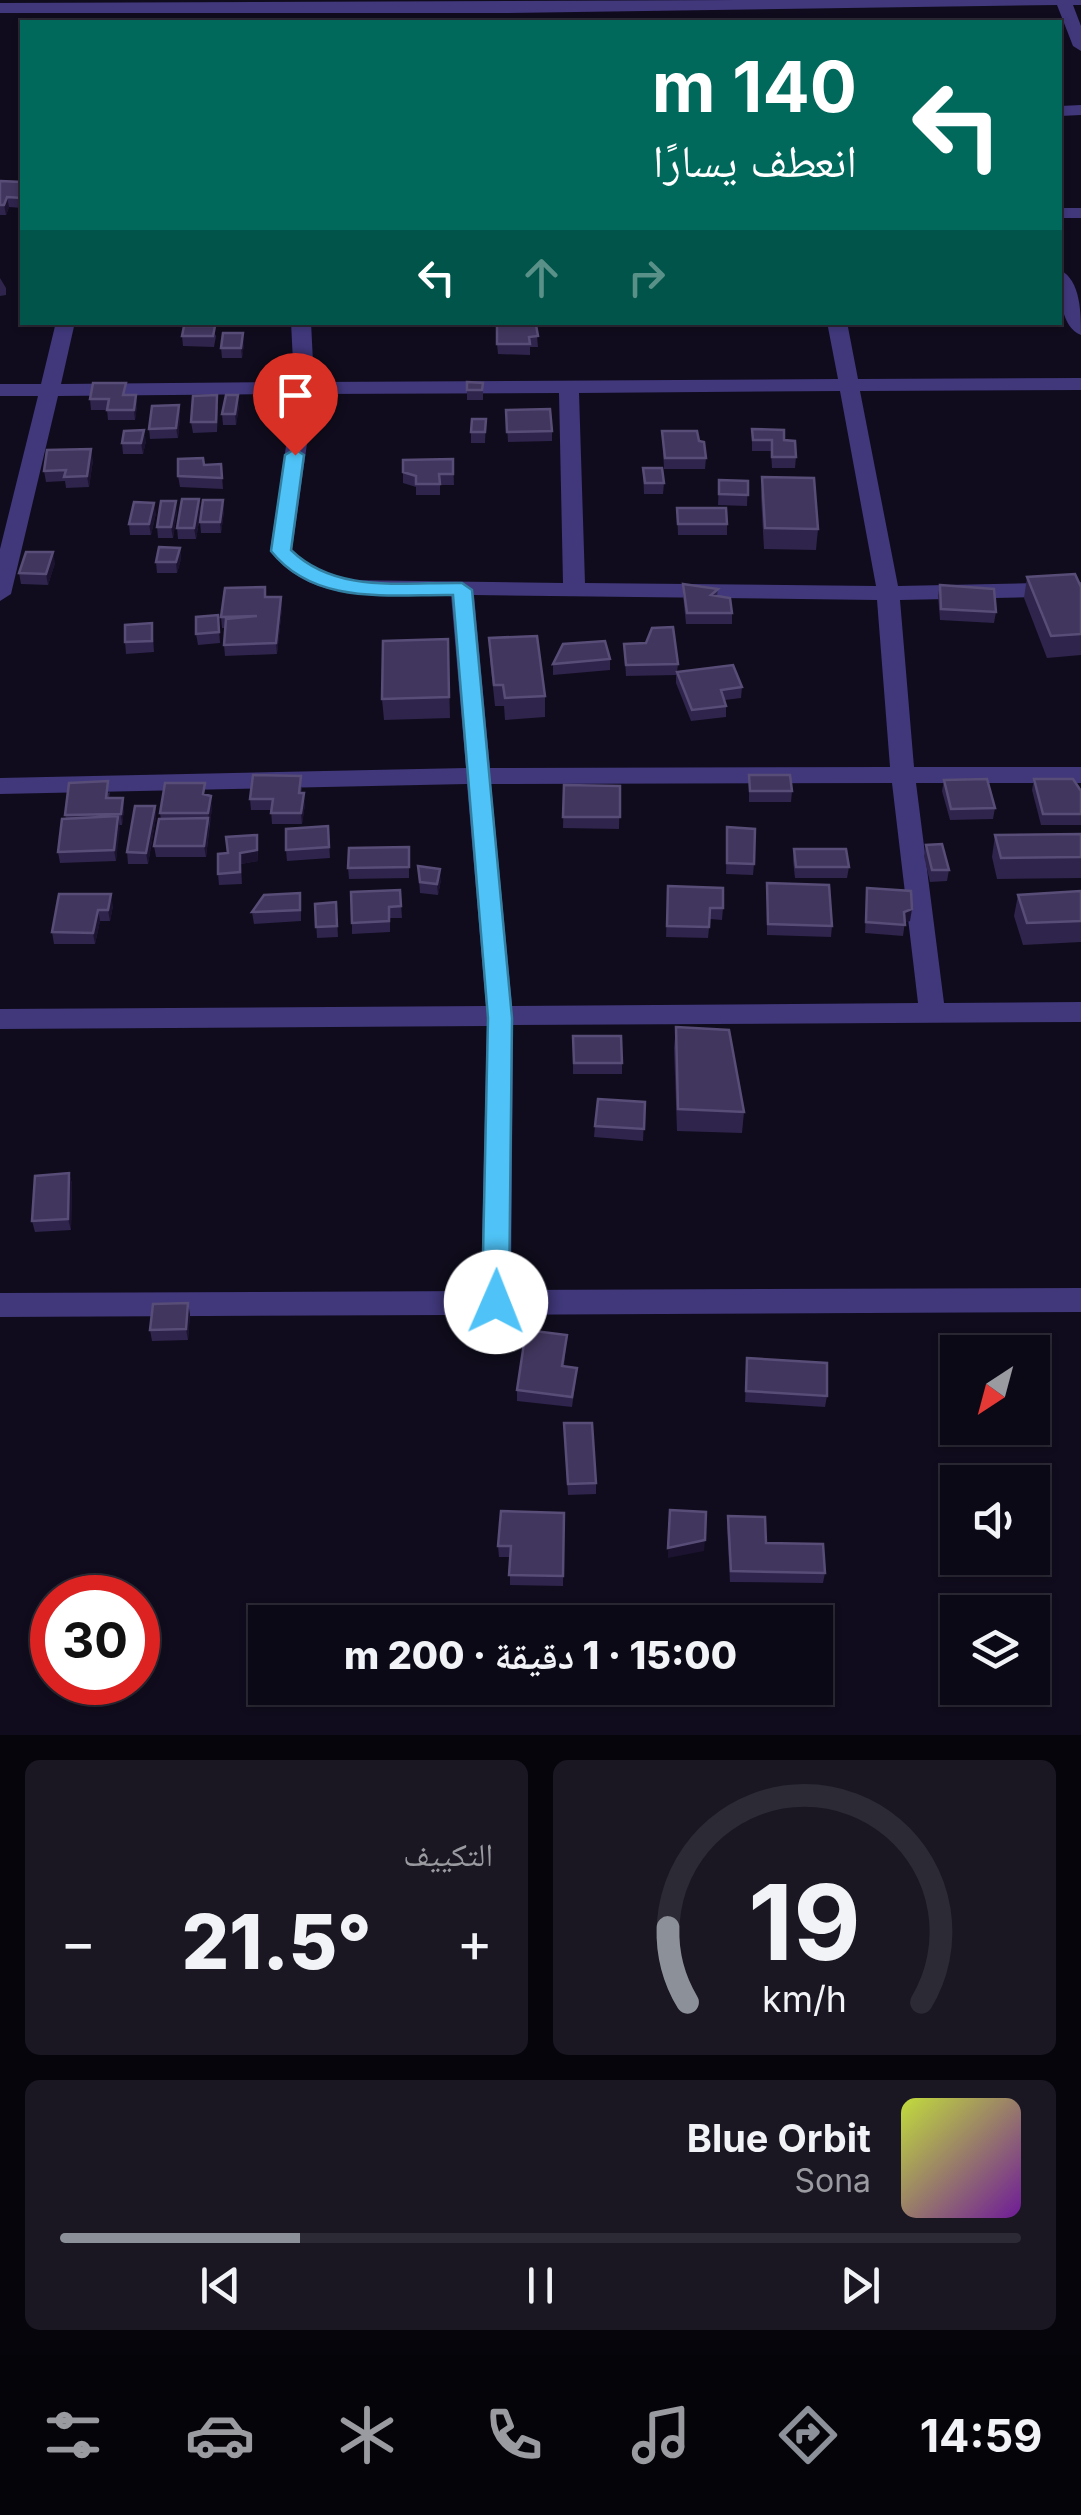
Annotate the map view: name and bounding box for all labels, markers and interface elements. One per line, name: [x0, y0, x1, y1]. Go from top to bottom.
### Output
text: 140 m: [652, 44, 857, 129]
icon: left: [892, 60, 1022, 190]
text: انعطف يسارًا: [653, 133, 857, 188]
icon: left: [409, 250, 464, 305]
icon: ahead: [514, 250, 569, 305]
icon: right: [619, 250, 674, 305]
pin: [253, 353, 338, 456]
icon: arrive: [268, 368, 323, 423]
position arrow: [444, 1250, 548, 1354]
north arrow: [940, 1335, 1050, 1445]
map controls: [940, 1335, 1050, 1705]
button: sound: [940, 1465, 1050, 1575]
speed limit sign: 30: [30, 1575, 160, 1705]
button: layers: [940, 1595, 1050, 1705]
text: 15:00 · 1 دقيقة · 200 m: [344, 1632, 737, 1678]
text: التكييف: [403, 1835, 493, 1874]
text: 19: [748, 1859, 861, 1985]
text: 21.5°: [181, 1896, 372, 1987]
text: −: [60, 1909, 96, 1975]
text: +: [457, 1909, 493, 1975]
text: km/h: [762, 1977, 847, 2021]
text: Blue Orbit: [687, 2115, 871, 2161]
text: Sona: [794, 2161, 871, 2200]
icon: previous: [193, 2258, 248, 2313]
icon: pause: [513, 2258, 568, 2313]
icon: next: [833, 2258, 888, 2313]
icon: filters: [38, 2400, 108, 2470]
icon: car: [185, 2400, 255, 2470]
icon: climate: [332, 2400, 402, 2470]
icon: phone: [479, 2400, 549, 2470]
icon: music: [626, 2400, 696, 2470]
icon: directions: [773, 2400, 843, 2470]
text: 14:59: [920, 2408, 1043, 2463]

